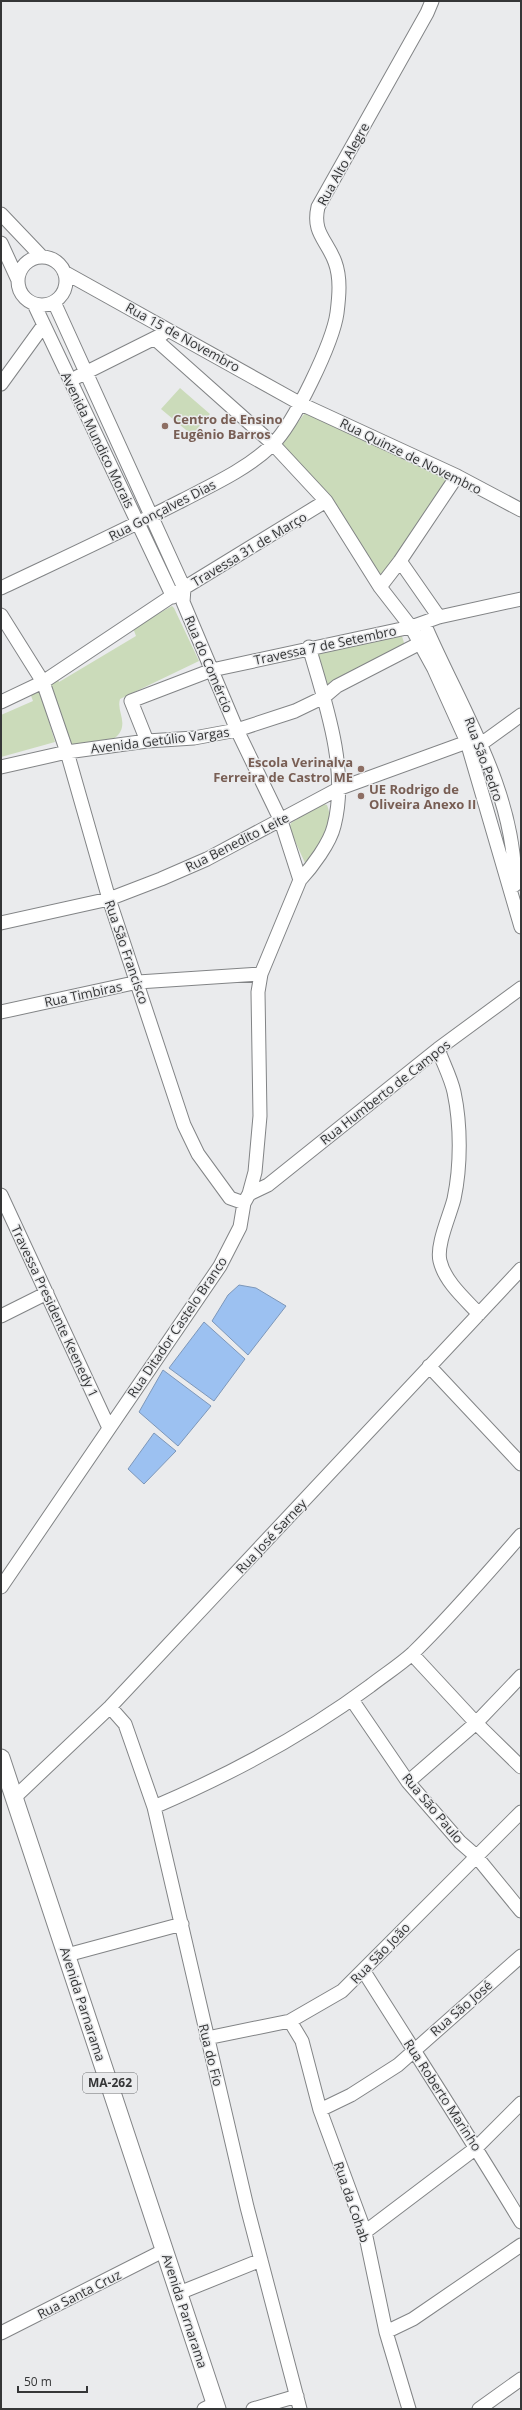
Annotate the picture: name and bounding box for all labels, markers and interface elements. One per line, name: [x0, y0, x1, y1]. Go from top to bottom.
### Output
street label: Rua Alto Alegre: [313, 119, 373, 209]
street label: Rua 15 de Novembro: [123, 298, 243, 376]
street label: Avenida Mundico Morais: [57, 369, 139, 511]
place label: Centro de Ensino Eugênio Barros: [173, 410, 283, 443]
street label: Rua Quinze de Novembro: [337, 414, 485, 498]
marker: Centro de Ensino Eugênio Barros: [160, 421, 170, 431]
street label: Rua Gonçalves Dias: [105, 475, 219, 545]
street label: Travessa 31 de Março: [188, 507, 310, 591]
street label: Rua do Comércio: [180, 613, 238, 715]
street label: Travessa 7 de Setembro: [252, 621, 398, 669]
street label: Rua São Pedro: [460, 714, 508, 804]
street label: Avenida Getúlio Vargas: [90, 723, 230, 757]
place label: Escola Verinalva Ferreira de Castro ME: [213, 753, 353, 786]
marker: Escola Verinalva Ferreira de Castro ME: [356, 764, 366, 774]
place label: UE Rodrigo de Oliveira Anexo II: [369, 780, 476, 813]
marker: UE Rodrigo de Oliveira Anexo II: [356, 791, 366, 801]
street label: Rua Benedito Leite: [182, 808, 292, 876]
street label: Rua São Francisco: [101, 897, 153, 1007]
street label: Rua Timbiras: [42, 977, 124, 1011]
street label: Rua Humberto de Campos: [316, 1035, 454, 1149]
street label: Travessa Presidente Keenedy 1: [7, 1222, 103, 1400]
street label: Rua Ditador Castelo Branco: [123, 1253, 231, 1401]
street label: Rua José Sarney: [232, 1494, 311, 1577]
street label: Rua São Paulo: [398, 1769, 468, 1847]
street label: Rua São João: [346, 1918, 414, 1987]
street label: Avenida Parnarama: [56, 1945, 110, 2063]
street label: Rua São José: [426, 1976, 496, 2040]
street label: Rua do Fio: [195, 2022, 227, 2088]
street label: Rua Roberto Marinho: [400, 2036, 486, 2155]
road number: MA-262: [83, 2073, 137, 2093]
street label: Rua da Cohab: [330, 2159, 374, 2245]
street label: Avenida Parnarama: [158, 2252, 212, 2370]
street label: Rua Santa Cruz: [34, 2265, 124, 2323]
scale bar: [18, 2368, 87, 2394]
text: 50 m: [24, 2373, 52, 2390]

